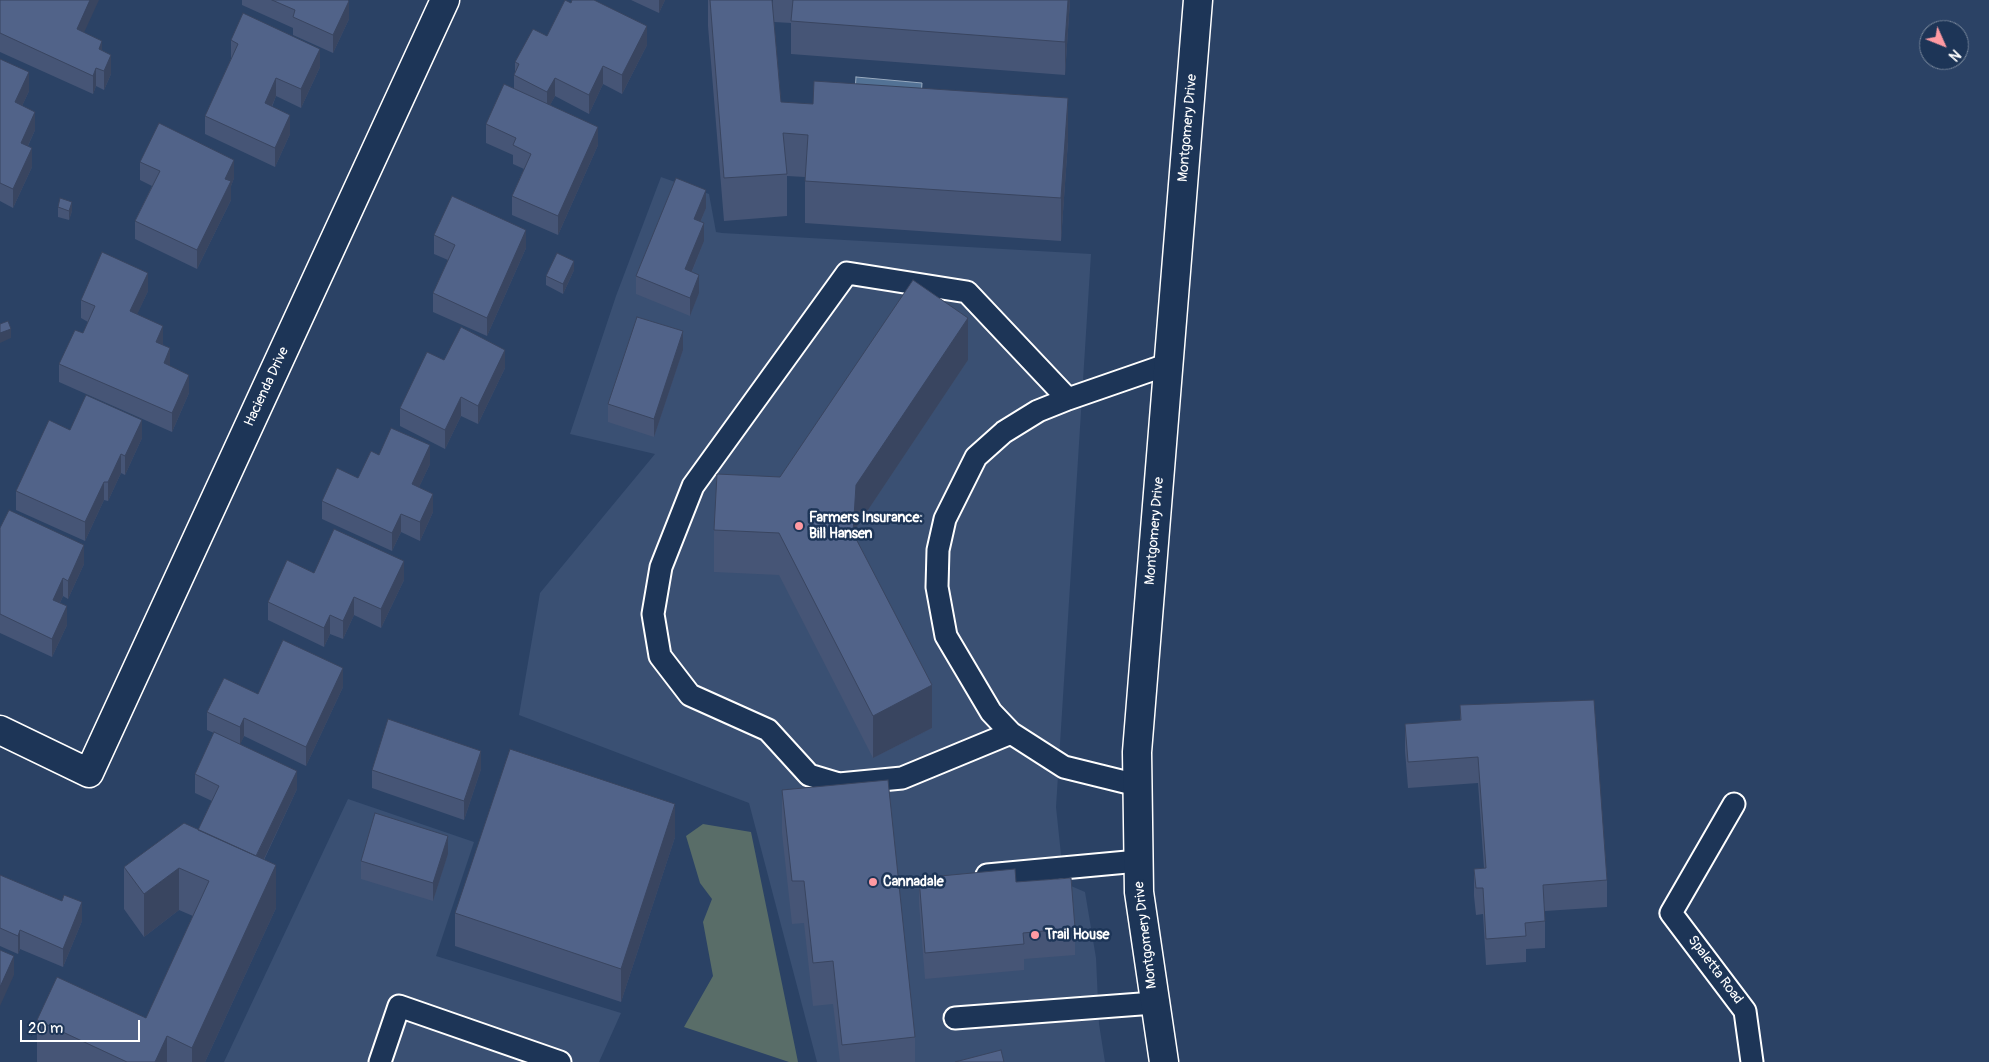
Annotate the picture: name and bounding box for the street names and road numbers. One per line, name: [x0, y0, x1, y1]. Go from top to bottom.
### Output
street label: Montgomery Drive: [1175, 73, 1201, 183]
street label: Hacienda Drive: [241, 345, 293, 429]
street label: Montgomery Drive: [1142, 476, 1168, 586]
street label: Montgomery Drive: [1131, 880, 1161, 990]
street label: Spaletta Road: [1684, 932, 1746, 1008]

